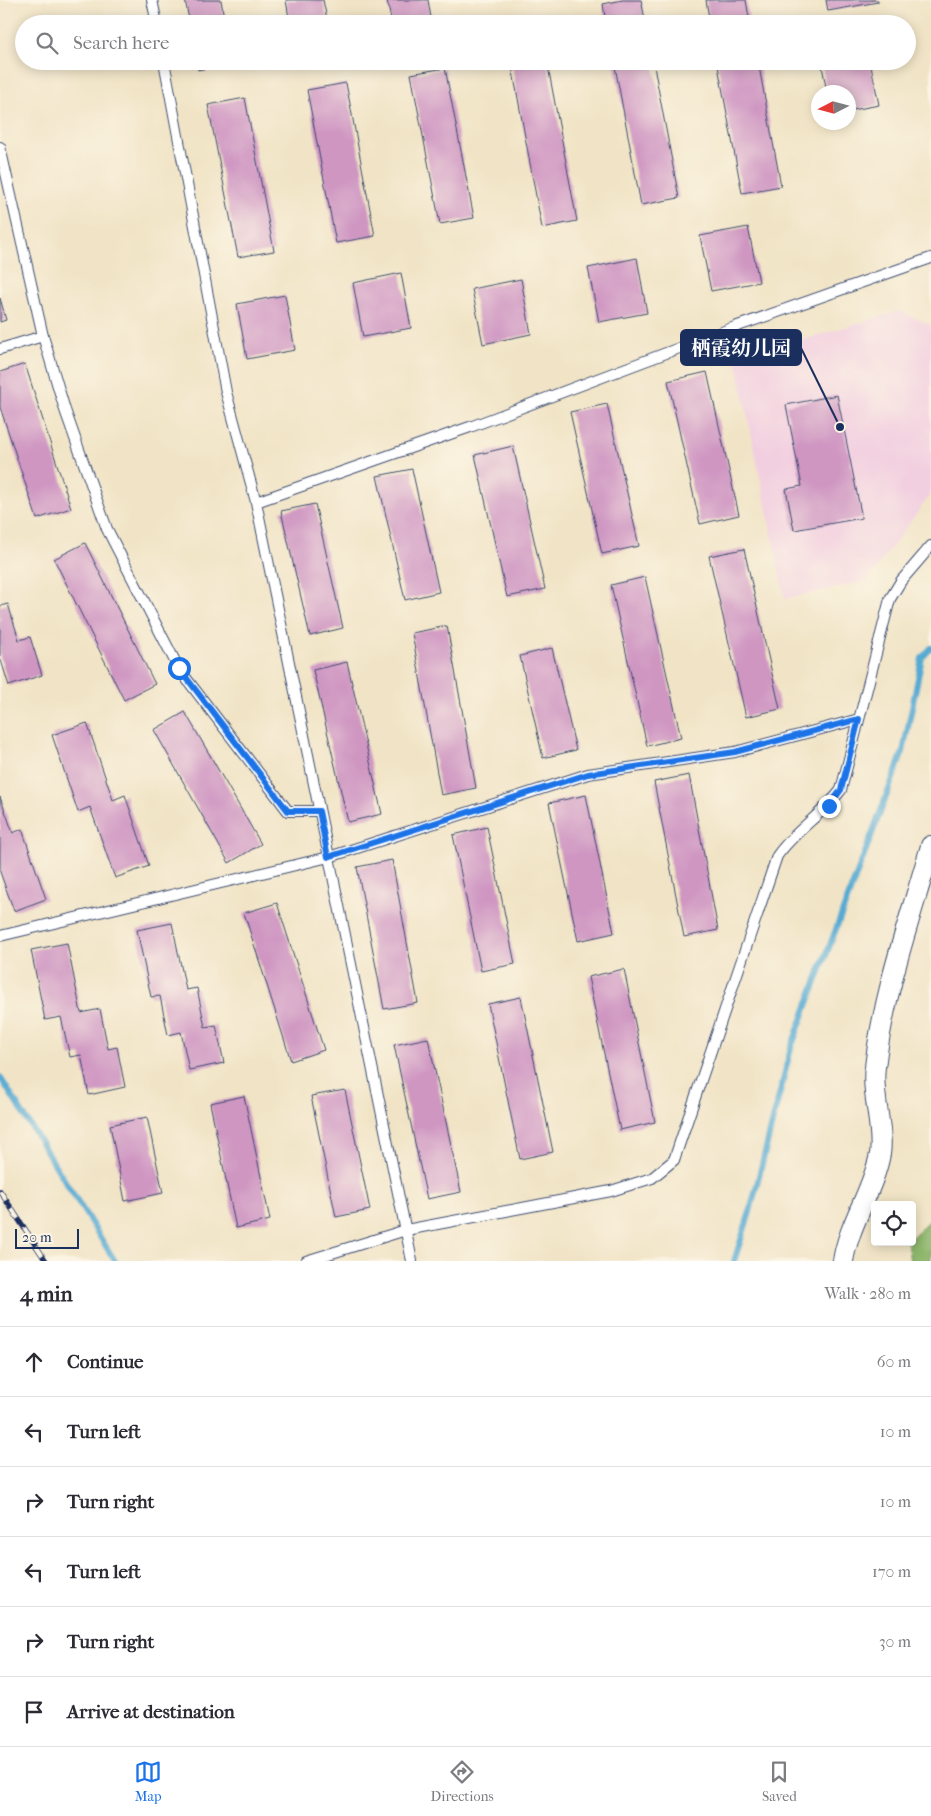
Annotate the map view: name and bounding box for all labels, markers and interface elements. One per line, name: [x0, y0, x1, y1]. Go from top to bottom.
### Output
search box: [15, 15, 916, 70]
icon: search: [33, 29, 61, 57]
text: Search here: [73, 32, 169, 54]
north arrow: [811, 85, 856, 130]
callout: 栖霞幼儿园: [681, 330, 801, 365]
text: 栖霞幼儿园: [691, 337, 791, 360]
route start: [168, 657, 191, 680]
route end: [818, 795, 841, 818]
map controls: [871, 1201, 916, 1246]
button: locate: [871, 1201, 916, 1246]
scale bar: [15, 1226, 79, 1249]
text: 20 m: [22, 1229, 52, 1246]
text: 4 min: [20, 1282, 73, 1306]
text: Walk · 280 m: [824, 1284, 911, 1303]
icon: ahead: [20, 1348, 48, 1376]
text: Continue: [67, 1351, 143, 1373]
text: 60 m: [877, 1352, 911, 1371]
icon: left: [20, 1418, 48, 1446]
text: Turn left: [67, 1421, 141, 1443]
text: 10 m: [880, 1422, 911, 1441]
icon: right: [20, 1488, 48, 1516]
text: Turn right: [67, 1491, 154, 1513]
text: 10 m: [880, 1492, 911, 1511]
icon: left: [20, 1558, 48, 1586]
text: Turn left: [67, 1561, 141, 1583]
text: 170 m: [872, 1562, 911, 1581]
icon: right: [20, 1628, 48, 1656]
text: Turn right: [67, 1631, 154, 1653]
text: 30 m: [879, 1632, 911, 1651]
icon: arrive: [20, 1698, 48, 1726]
text: Arrive at destination: [67, 1701, 235, 1723]
tab: Map: [134, 1758, 162, 1805]
tab: Directions: [431, 1758, 494, 1805]
tab: Saved: [762, 1758, 797, 1805]

